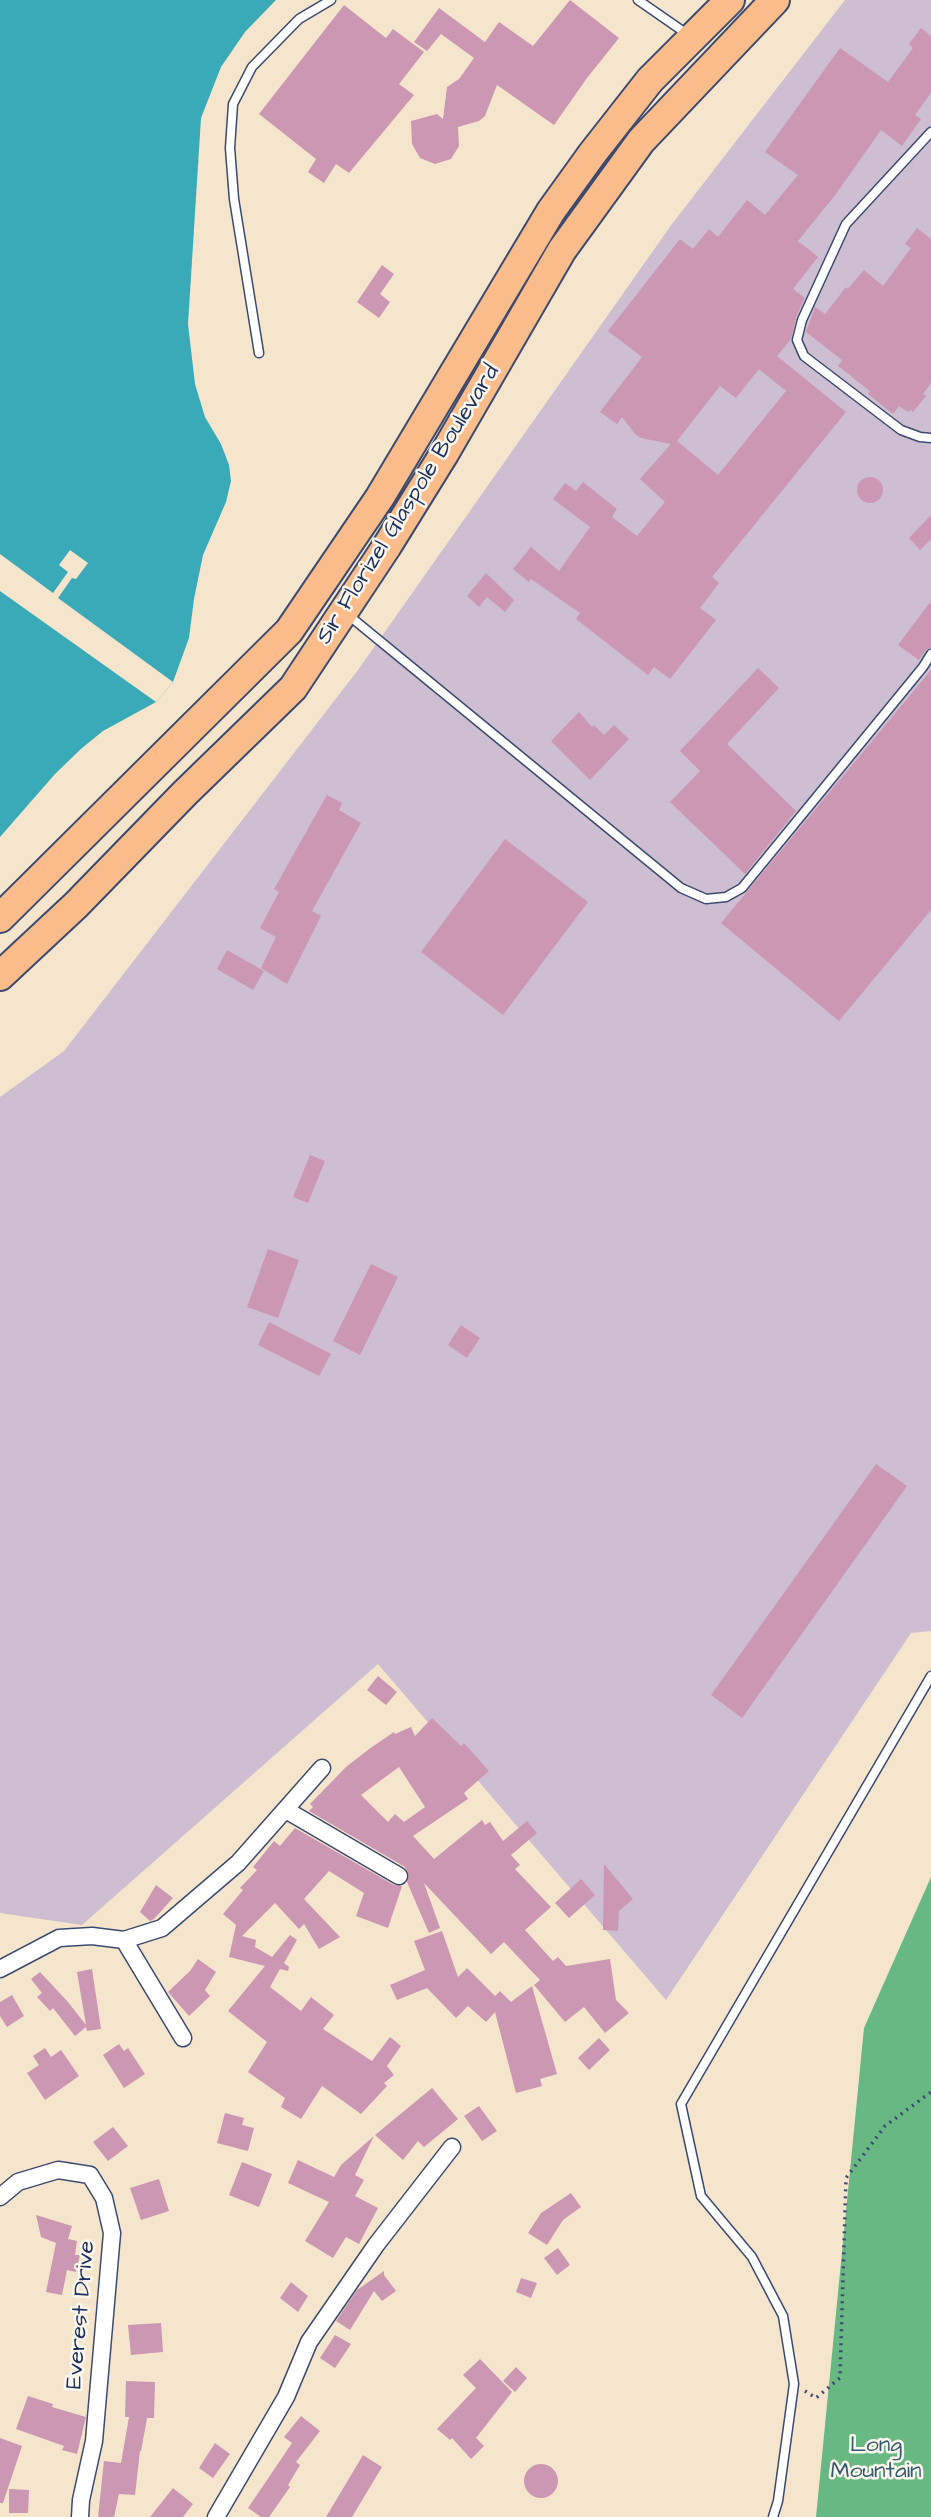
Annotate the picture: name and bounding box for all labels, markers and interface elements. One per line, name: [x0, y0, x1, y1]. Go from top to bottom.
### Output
street label: Sir Florizel Glaspole Boulevard: [311, 360, 507, 650]
street label: Everest Drive: [62, 2240, 102, 2390]
park label: Long Mountain: [830, 2432, 922, 2486]

